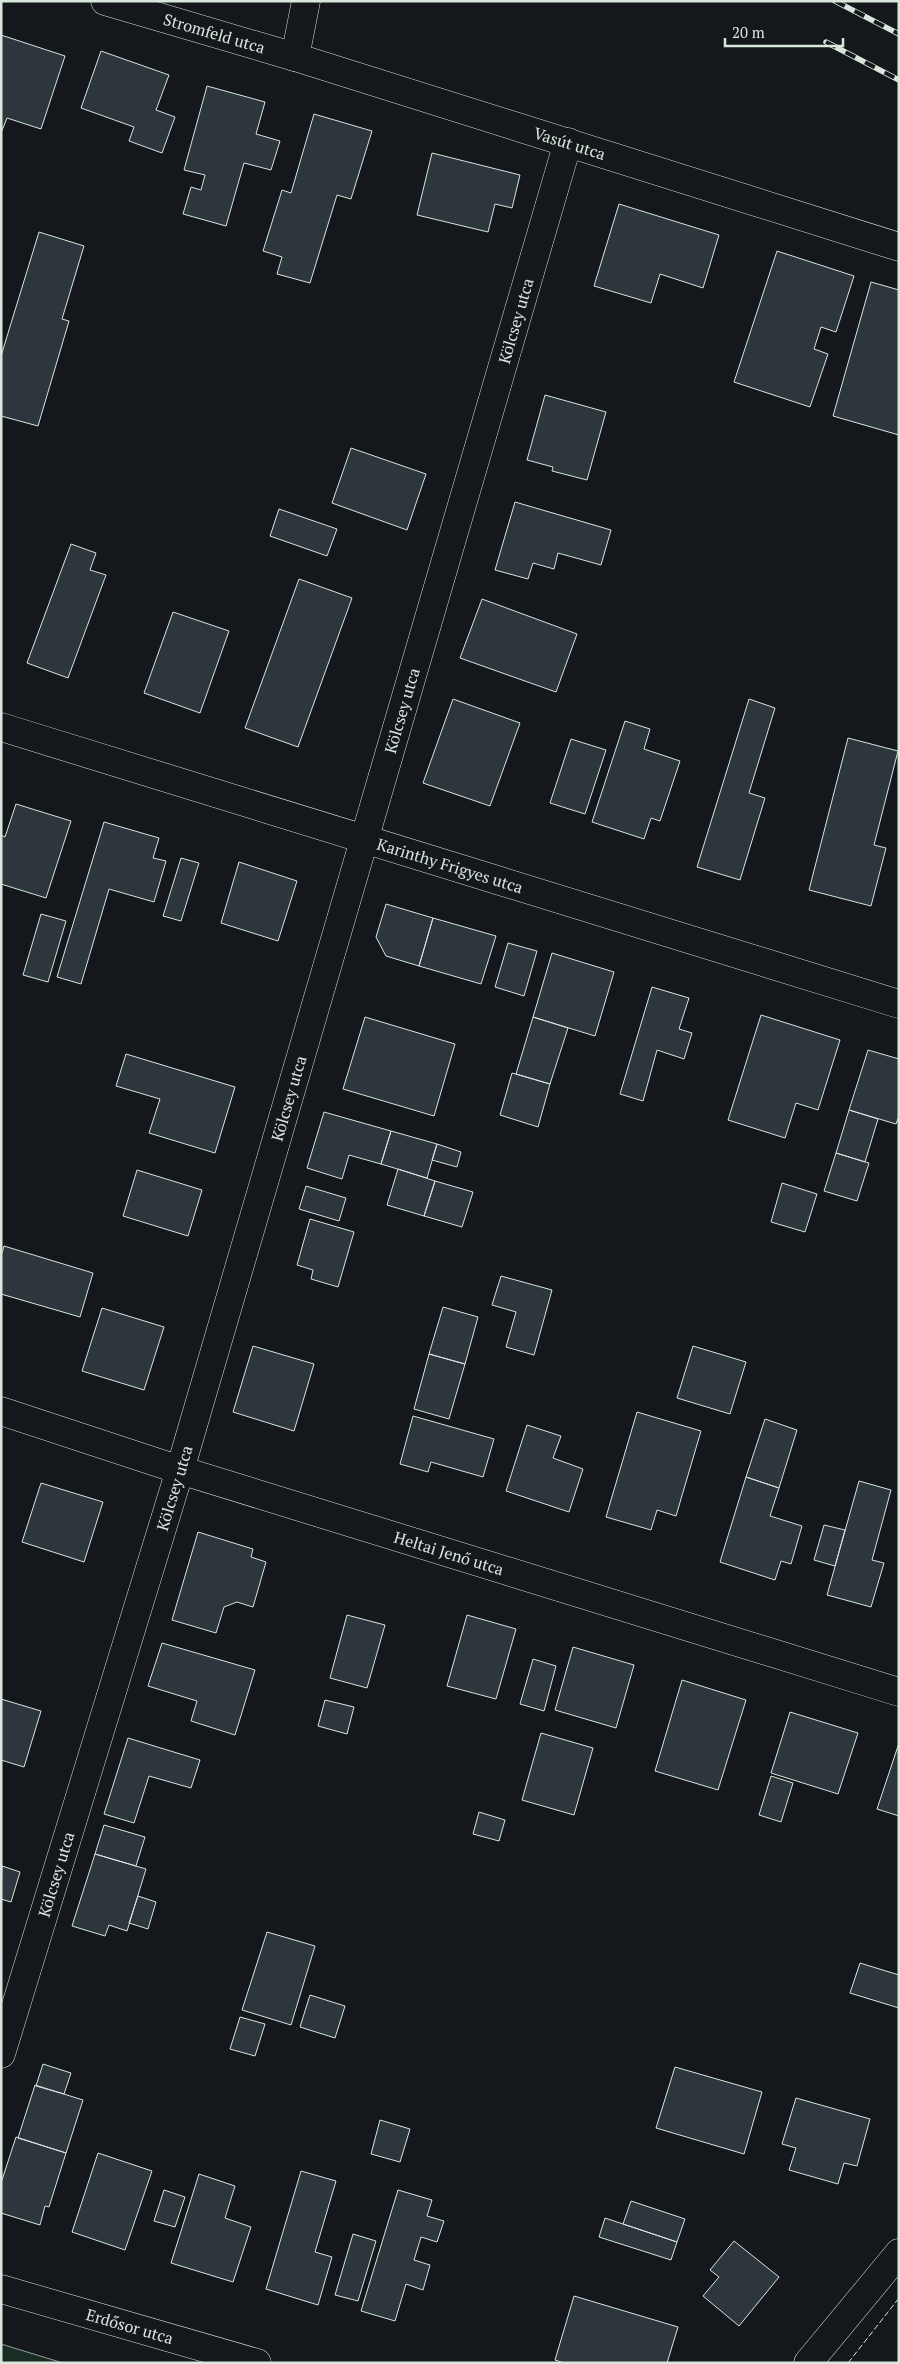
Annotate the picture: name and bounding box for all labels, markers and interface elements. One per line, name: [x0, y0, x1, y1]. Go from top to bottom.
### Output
street label: Stromfeld utca: [161, 8, 268, 59]
scale bar: [725, 15, 842, 47]
text: 20 m: [732, 22, 765, 42]
street label: Vasút utca: [531, 122, 608, 165]
street label: Kölcsey utca: [493, 275, 539, 366]
street label: Kölcsey utca: [379, 665, 425, 756]
street label: Karinthy Frigyes utca: [374, 833, 526, 898]
street label: Kölcsey utca: [266, 1053, 311, 1144]
street label: Kölcsey utca: [151, 1443, 198, 1533]
street label: Heltai Jenő utca: [391, 1526, 507, 1580]
street label: Kölcsey utca: [33, 1829, 80, 1920]
street label: Erdősor utca: [84, 2303, 176, 2349]

